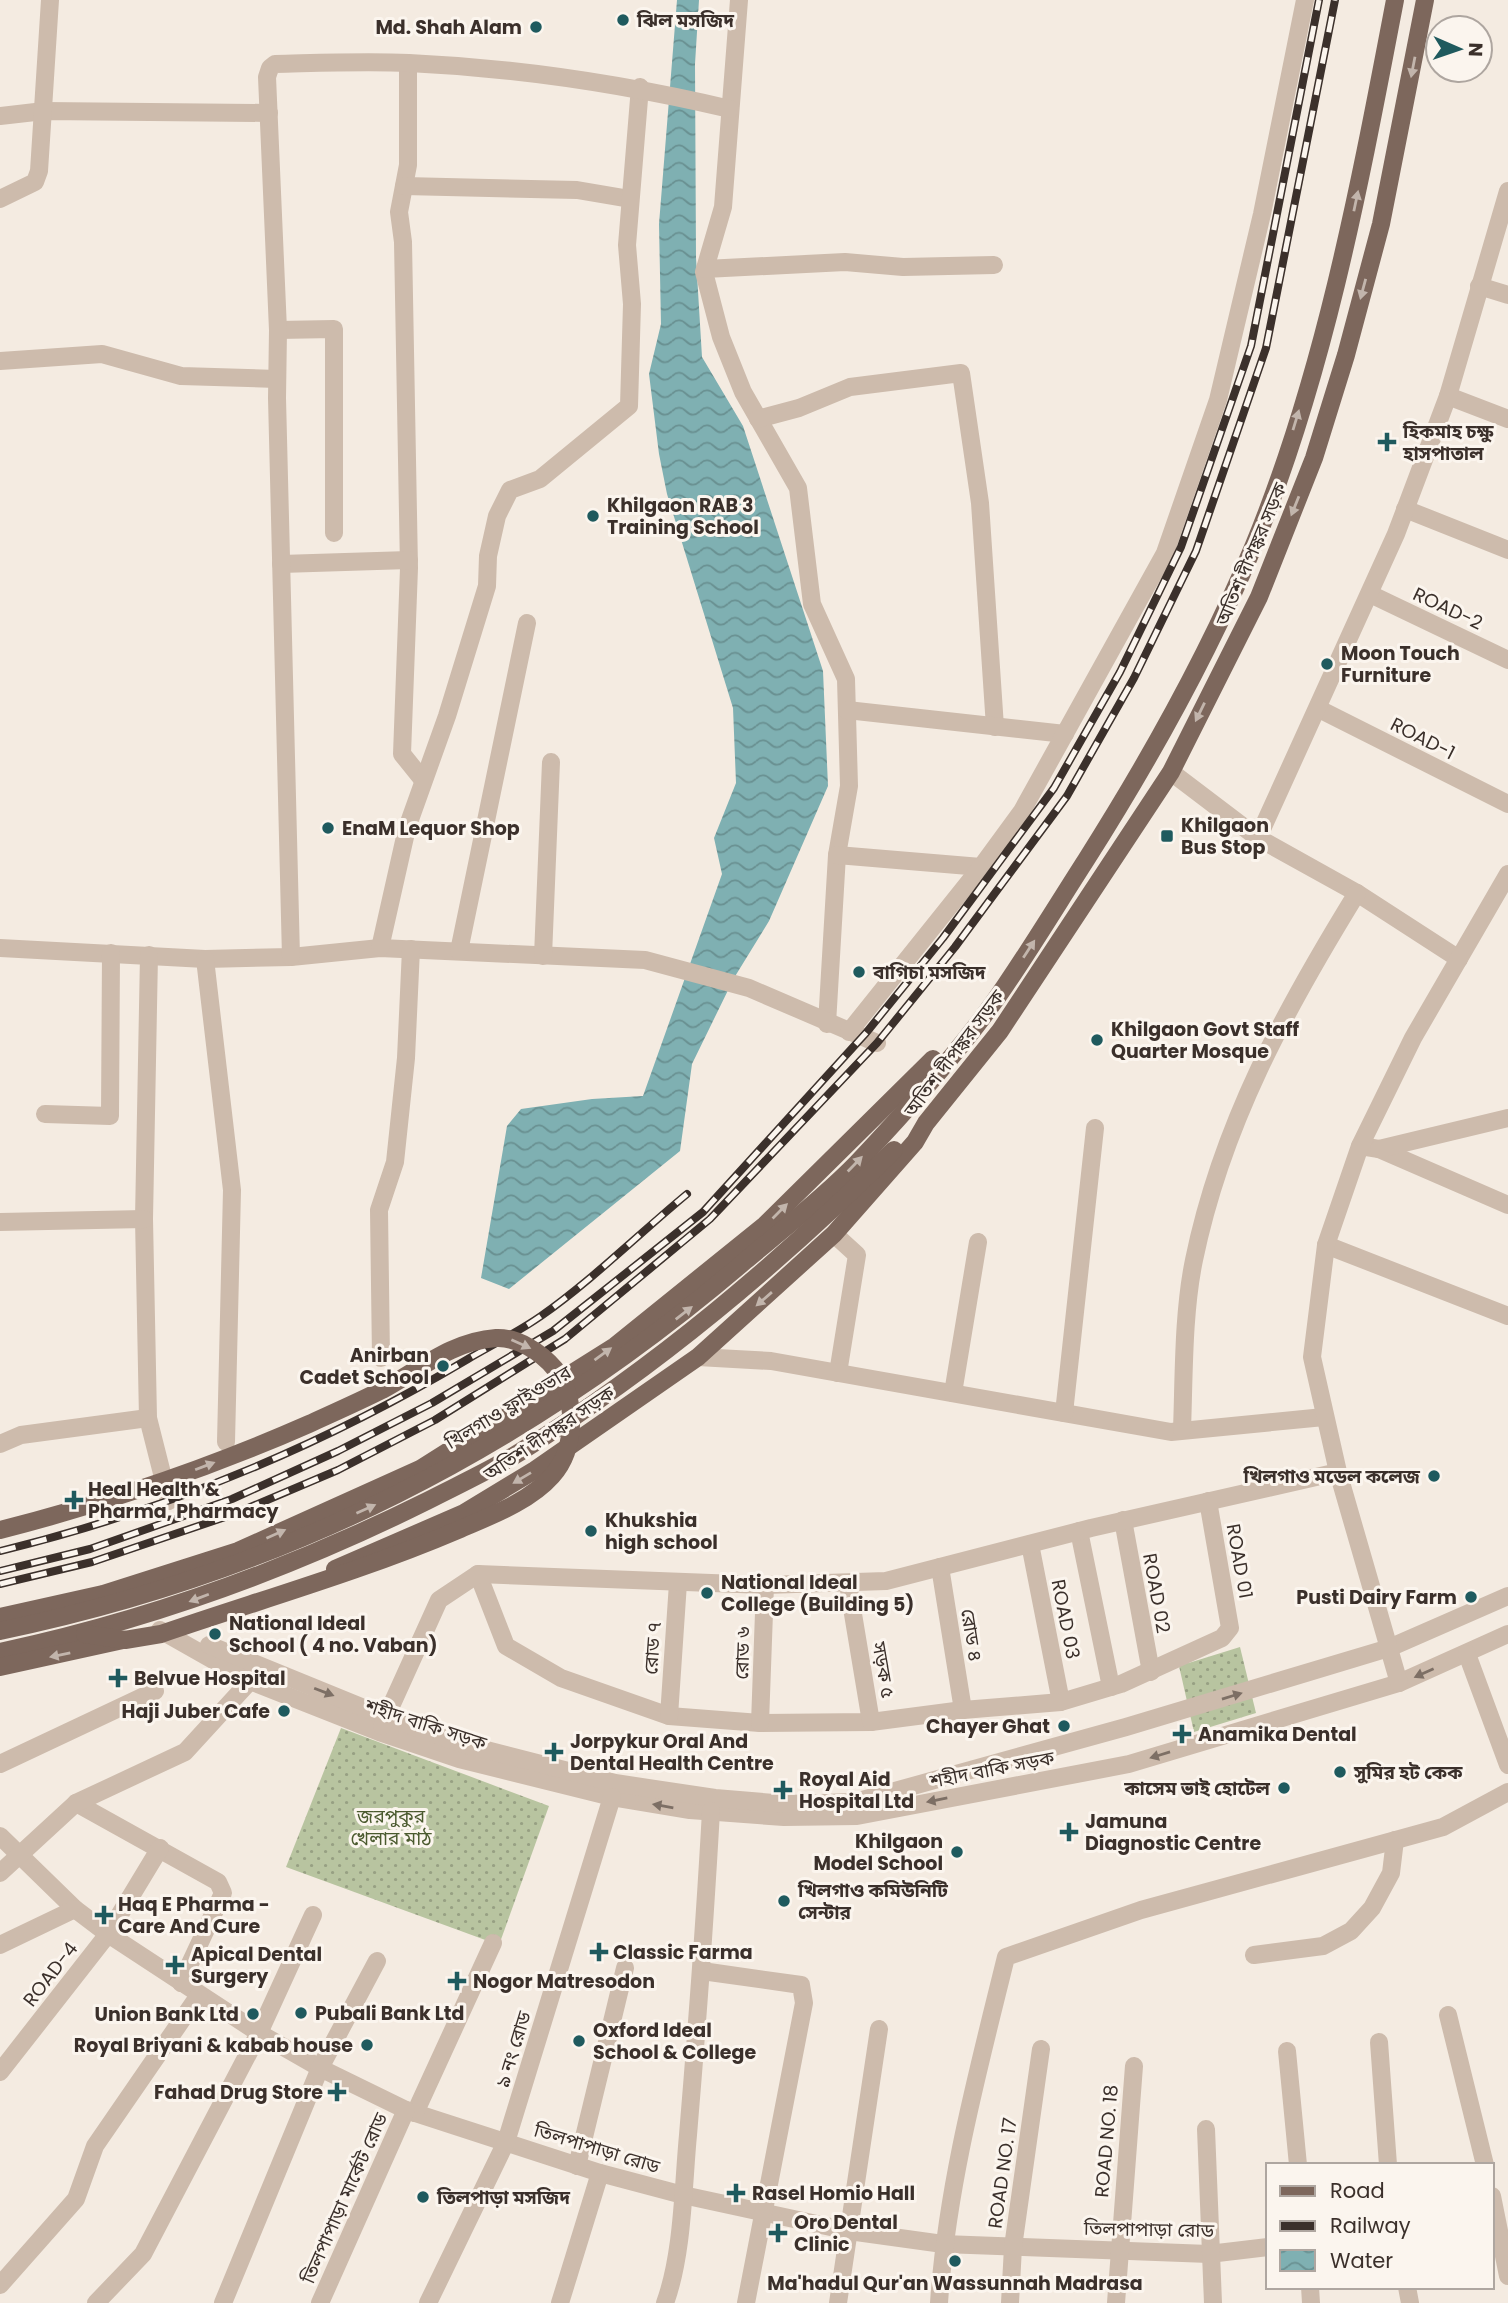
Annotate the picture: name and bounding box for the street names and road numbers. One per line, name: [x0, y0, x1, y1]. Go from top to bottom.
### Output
street label: অতিশ দীপঙ্কর সড়ক: [1209, 478, 1294, 631]
street label: ROAD-2: [1408, 581, 1487, 636]
street label: ROAD-1: [1386, 711, 1460, 766]
street label: অতিশ দীপঙ্কর সড়ক: [897, 984, 1012, 1123]
street label: খিলগাও ফ্লাইওভার: [439, 1359, 577, 1456]
street label: অতিশ দীপঙ্কর সড়ক: [478, 1379, 621, 1488]
street label: ROAD 01: [1220, 1521, 1259, 1601]
street label: ROAD 02: [1136, 1551, 1177, 1635]
street label: ROAD 03: [1045, 1577, 1086, 1661]
street label: রোড ৪: [954, 1607, 989, 1663]
street label: রোড ৭: [637, 1621, 668, 1675]
street label: রোড ৬: [728, 1626, 757, 1680]
street label: সড়ক ৫: [865, 1639, 902, 1701]
street label: শহীদ বাকি সড়ক: [361, 1692, 491, 1757]
street label: শহীদ বাকি সড়ক: [927, 1744, 1057, 1795]
street label: ROAD-4: [17, 1936, 84, 2012]
street label: ৯ নং রোড: [489, 2007, 538, 2090]
street label: ROAD NO. 18: [1088, 2083, 1125, 2199]
street label: তিলপাপাড়া মার্কেট রোড: [294, 2108, 394, 2289]
street label: তিলপাপাড়া রোড: [530, 2116, 663, 2181]
street label: ROAD NO. 17: [981, 2116, 1024, 2230]
street label: তিলপাপাড়া রোড: [1083, 2215, 1215, 2244]

